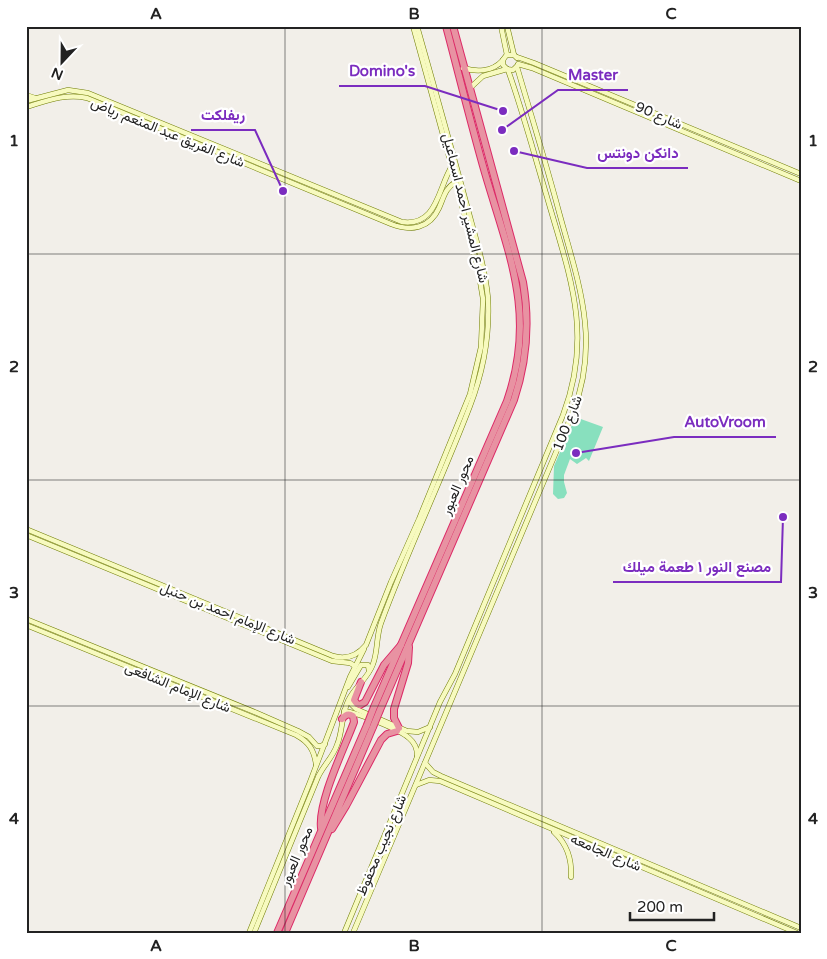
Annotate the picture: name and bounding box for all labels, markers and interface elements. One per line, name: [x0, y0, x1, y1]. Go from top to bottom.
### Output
text: A: [150, 4, 162, 24]
text: B: [408, 4, 420, 24]
text: C: [665, 4, 677, 24]
north arrow: [38, 38, 88, 88]
callout: Domino's: [339, 56, 425, 86]
callout: Master: [558, 60, 628, 90]
text: Domino's: [349, 62, 415, 80]
text: N: [49, 64, 66, 84]
text: Master: [568, 66, 618, 84]
street label: شارع الفريق عبد المنعم رياض: [88, 94, 247, 173]
street label: شارع 90: [632, 98, 685, 135]
callout: ريفلكت: [191, 100, 255, 130]
text: ريفلكت: [201, 106, 245, 124]
text: 1: [9, 131, 19, 151]
text: 1: [808, 131, 818, 151]
street label: شارع المشير احمد اسماعيل: [437, 132, 492, 285]
callout: دانكن دونتس: [587, 138, 688, 168]
text: دانكن دونتس: [597, 144, 679, 162]
text: 2: [9, 357, 19, 377]
text: 2: [808, 357, 818, 377]
street label: شارع 100: [549, 393, 588, 454]
callout: AutoVroom: [674, 407, 776, 437]
text: AutoVroom: [684, 413, 766, 431]
street label: محور العبور: [437, 453, 478, 518]
callout: مصنع النور ١ طعمة ميلك: [613, 552, 781, 582]
text: مصنع النور ١ طعمة ميلك: [623, 558, 771, 577]
street label: شارع الإمام احمد بن حنبل: [157, 579, 298, 650]
text: 3: [9, 583, 19, 603]
text: 3: [808, 583, 818, 603]
street label: شارع الإمام الشافعى: [122, 659, 233, 718]
street label: شارع نجيب محفوظ: [353, 792, 412, 899]
text: 4: [9, 809, 19, 829]
text: 4: [808, 809, 818, 829]
street label: محور العبور: [276, 824, 317, 889]
street label: شارع الجامعه: [567, 830, 644, 877]
scale bar: [630, 889, 713, 921]
text: 200 m: [637, 898, 683, 916]
text: A: [150, 936, 162, 956]
text: B: [408, 936, 420, 956]
text: C: [665, 936, 677, 956]

